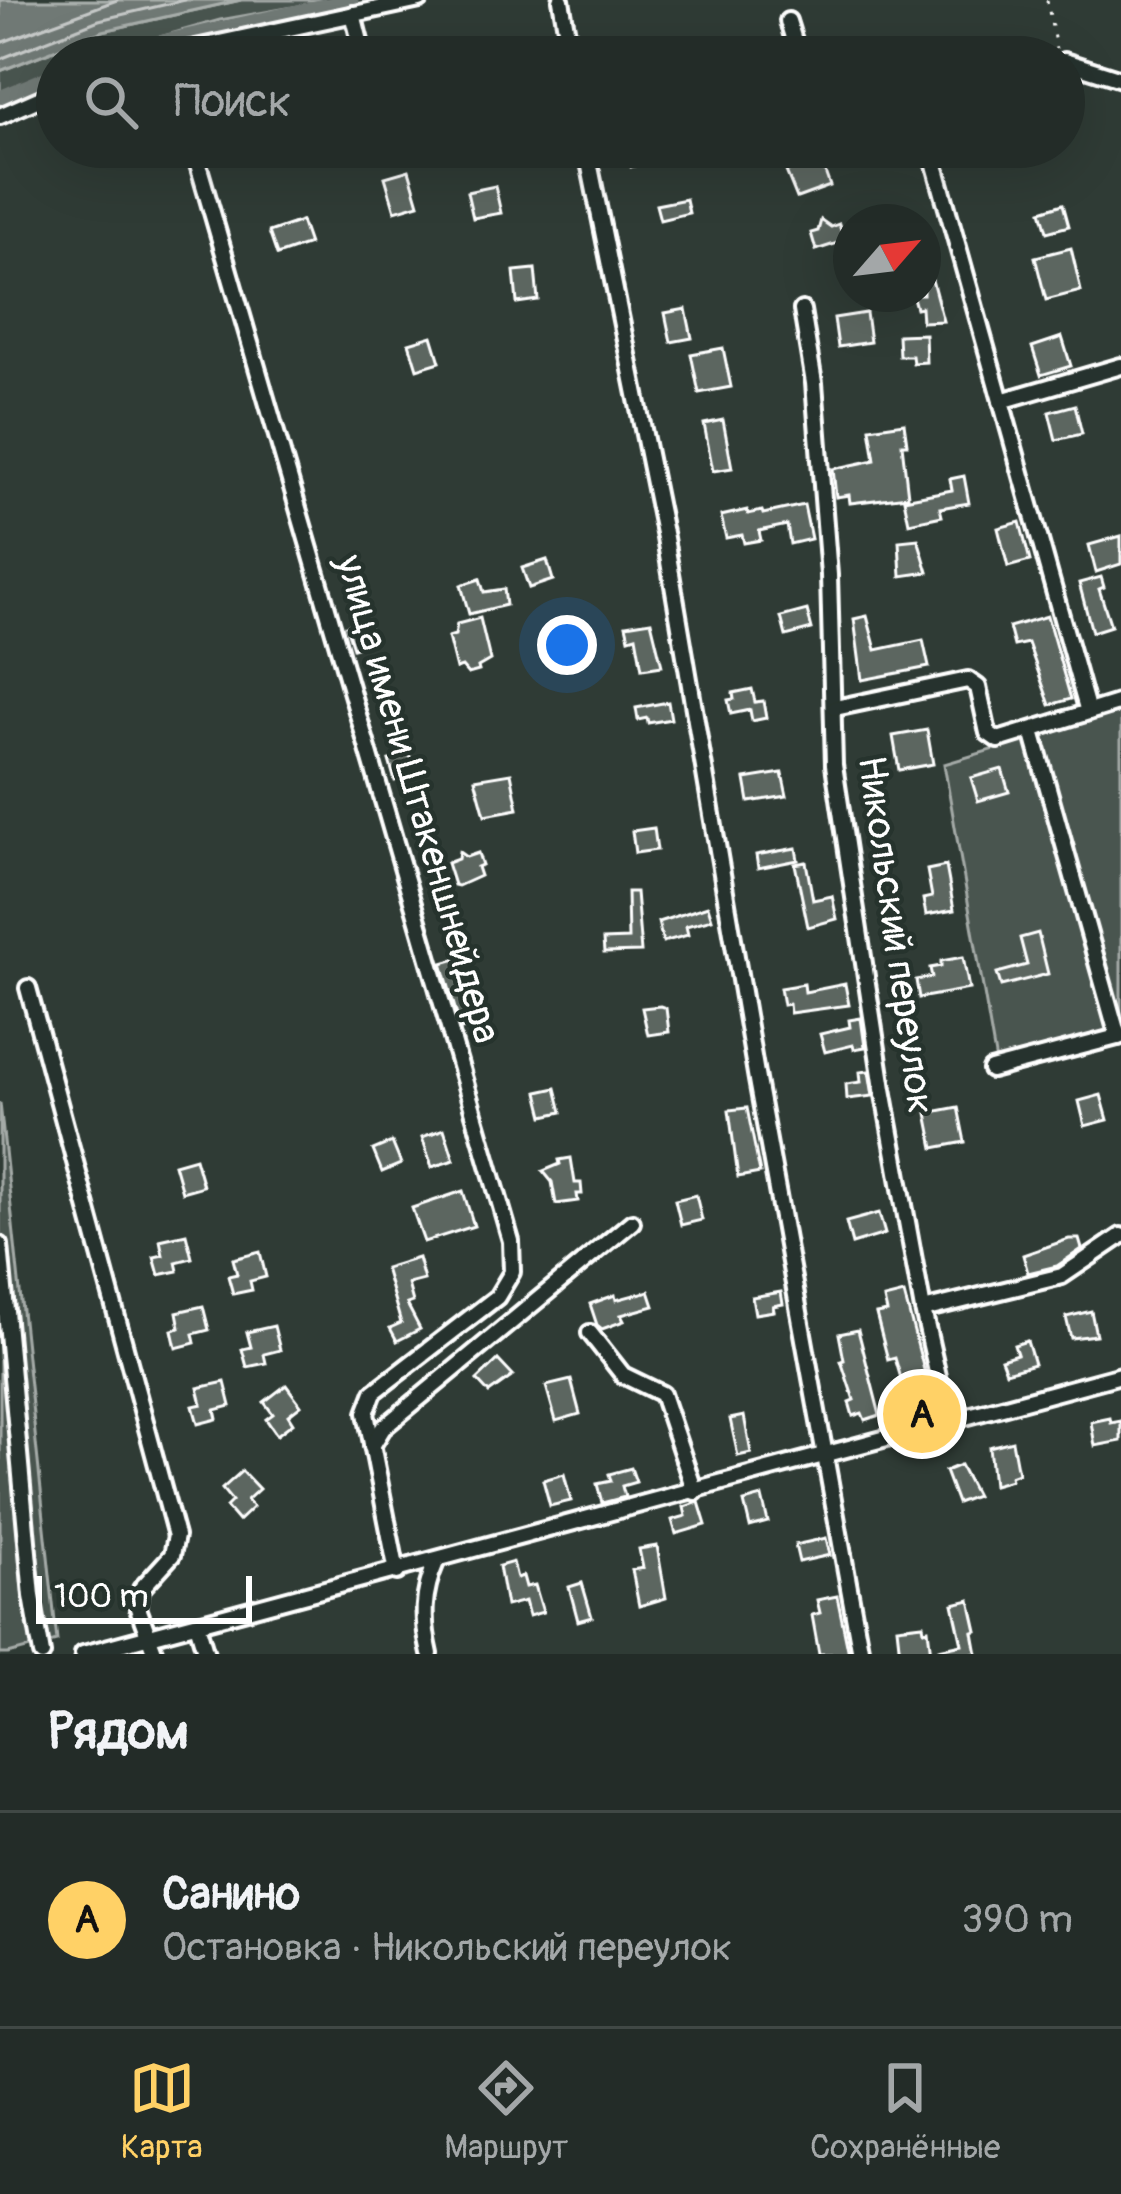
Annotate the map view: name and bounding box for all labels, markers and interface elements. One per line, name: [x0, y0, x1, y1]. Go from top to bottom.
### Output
search box: [36, 36, 1085, 168]
icon: search: [78, 69, 144, 135]
text: Поиск: [174, 74, 291, 130]
north arrow: [833, 204, 941, 312]
street label: улица имени Штакеншнейдера: [324, 548, 511, 1049]
your location: [537, 615, 597, 675]
street label: Никольский переулок: [847, 753, 945, 1117]
pin: A: [883, 1369, 961, 1459]
scale bar: [36, 1570, 252, 1623]
text: 100 m: [54, 1576, 148, 1617]
text: Рядом: [48, 1700, 189, 1764]
text: Санино: [162, 1867, 300, 1923]
text: A: [74, 1895, 100, 1944]
text: 390 m: [961, 1895, 1073, 1944]
text: Остановка · Никольский переулок: [162, 1923, 732, 1972]
tab: Карта: [121, 2055, 203, 2168]
tab: Маршрут: [444, 2055, 568, 2168]
tab: Сохранённые: [810, 2055, 1000, 2168]

